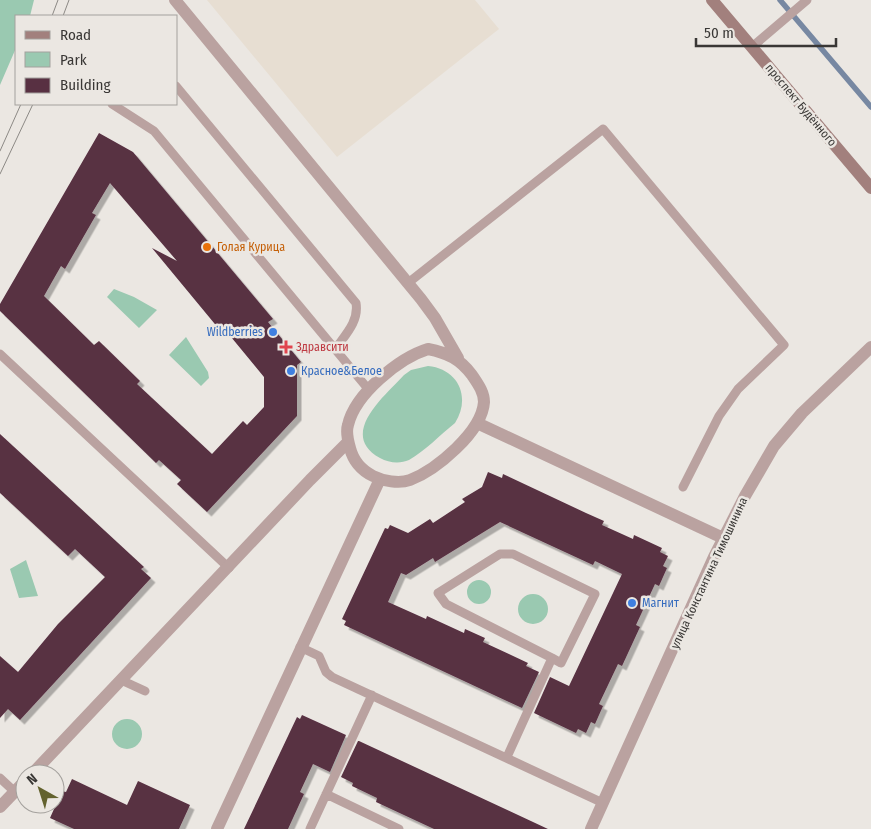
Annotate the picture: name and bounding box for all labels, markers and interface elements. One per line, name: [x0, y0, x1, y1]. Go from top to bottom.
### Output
legend: [15, 15, 178, 105]
scale bar: [696, 15, 836, 47]
text: 50 m: [704, 24, 734, 42]
text: Road: [60, 26, 91, 44]
text: Park: [60, 51, 87, 69]
street label: проспект Будённого: [763, 61, 839, 149]
text: Building: [60, 76, 111, 94]
place label: Голая Курица: [217, 240, 285, 254]
marker: Голая Курица: [201, 241, 213, 253]
place label: Wildberries: [207, 325, 263, 339]
marker: Wildberries: [267, 326, 279, 338]
place label: Здравсити: [296, 340, 349, 354]
marker: Здравсити: [280, 341, 292, 353]
place label: Красное&Белое: [301, 364, 382, 378]
marker: Красное&Белое: [285, 365, 297, 377]
street label: улица Константина Тимошинина: [668, 495, 750, 651]
place label: Магнит: [642, 596, 679, 610]
marker: Магнит: [626, 597, 638, 609]
north arrow: [15, 764, 65, 814]
text: N: [24, 770, 41, 789]

